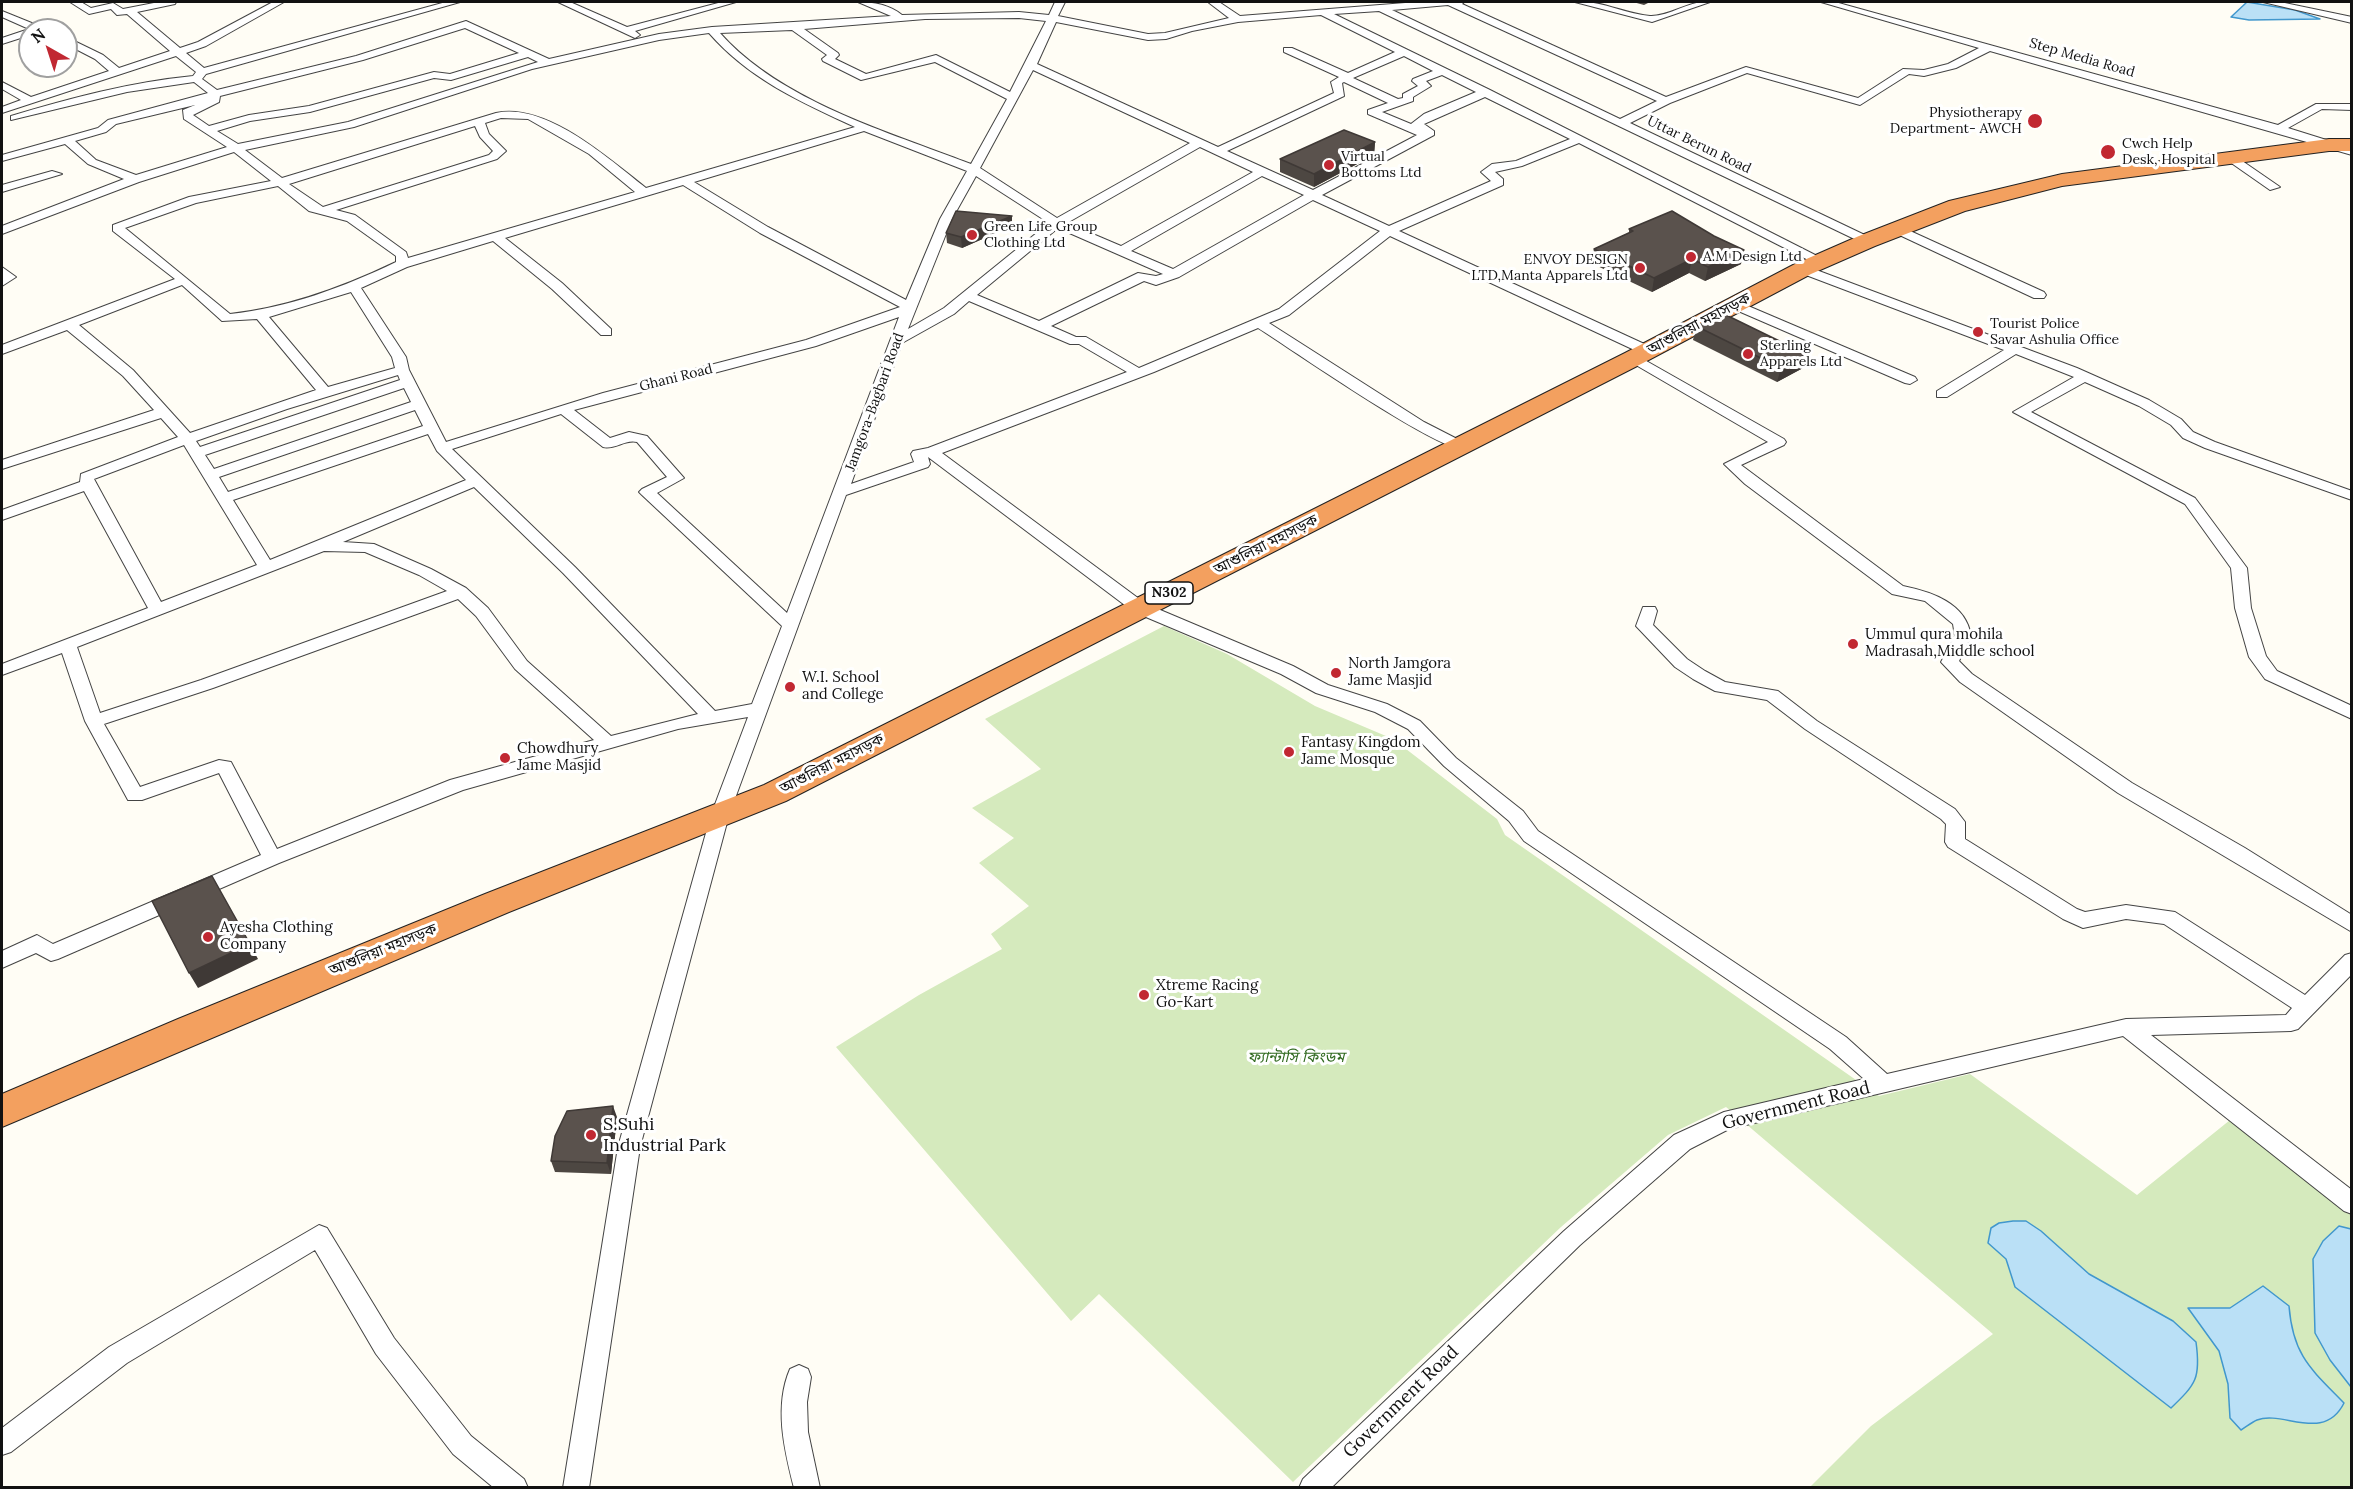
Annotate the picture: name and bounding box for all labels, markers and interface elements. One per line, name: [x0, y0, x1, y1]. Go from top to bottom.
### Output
north arrow: [18, 18, 78, 78]
text: N: [27, 24, 49, 47]
street label: Step Media Road: [2027, 35, 2137, 81]
place label: Physiotherapy Department- AWCH: [1890, 105, 2022, 138]
marker: Physiotherapy Department- AWCH: [2026, 112, 2044, 130]
street label: Uttar Berun Road: [1644, 113, 1754, 177]
place label: Cwch Help Desk, Hospital: [2122, 136, 2215, 168]
marker: Cwch Help Desk, Hospital: [2099, 143, 2117, 161]
place label: Virtual Bottoms Ltd: [1341, 149, 1422, 182]
marker: Virtual Bottoms Ltd: [1322, 158, 1336, 172]
place label: Green Life Group Clothing Ltd: [984, 219, 1097, 252]
marker: Green Life Group Clothing Ltd: [965, 228, 979, 242]
place label: A.M Design Ltd: [1703, 249, 1802, 265]
marker: A.M Design Ltd: [1684, 250, 1698, 264]
place label: ENVOY DESIGN LTD,Manta Apparels Ltd: [1471, 252, 1628, 284]
marker: ENVOY DESIGN LTD,Manta Apparels Ltd: [1633, 261, 1647, 275]
street label: আশুলিয়া মহাসড়ক: [1644, 289, 1754, 359]
place label: Tourist Police Savar Ashulia Office: [1990, 316, 2119, 348]
marker: Tourist Police Savar Ashulia Office: [1971, 325, 1985, 339]
street label: Jamgora-Bagbari Road: [842, 331, 908, 473]
place label: Sterling Apparels Ltd: [1760, 338, 1842, 370]
marker: Sterling Apparels Ltd: [1741, 347, 1755, 361]
street label: Ghani Road: [638, 361, 714, 395]
street label: আশুলিয়া মহাসড়ক: [1211, 511, 1321, 579]
road number: N302: [1145, 582, 1193, 604]
place label: Ummul qura mohila Madrasah,Middle school: [1865, 626, 2035, 661]
marker: Ummul qura mohila Madrasah,Middle school: [1846, 637, 1860, 651]
place label: North Jamgora Jame Masjid: [1348, 655, 1451, 690]
marker: North Jamgora Jame Masjid: [1329, 666, 1343, 680]
place label: W.I. School and College: [802, 669, 884, 704]
marker: W.I. School and College: [783, 680, 797, 694]
street label: আশুলিয়া মহাসড়ক: [777, 730, 887, 798]
place label: Fantasy Kingdom Jame Mosque: [1301, 734, 1421, 769]
place label: Chowdhury Jame Masjid: [517, 740, 601, 775]
marker: Fantasy Kingdom Jame Mosque: [1282, 745, 1296, 759]
marker: Chowdhury Jame Masjid: [498, 751, 512, 765]
place label: Ayesha Clothing Company: [220, 919, 332, 954]
street label: আশুলিয়া মহাসড়ক: [327, 920, 439, 980]
marker: Ayesha Clothing Company: [201, 930, 215, 944]
place label: Xtreme Racing Go-Kart: [1156, 977, 1258, 1012]
marker: Xtreme Racing Go-Kart: [1137, 988, 1151, 1002]
park label: ফ্যান্টাসি কিংডম: [1248, 1049, 1344, 1067]
street label: Government Road: [1720, 1077, 1872, 1135]
place label: S.Suhi Industrial Park: [603, 1114, 726, 1156]
marker: S.Suhi Industrial Park: [584, 1128, 598, 1142]
street label: Government Road: [1339, 1342, 1463, 1462]

